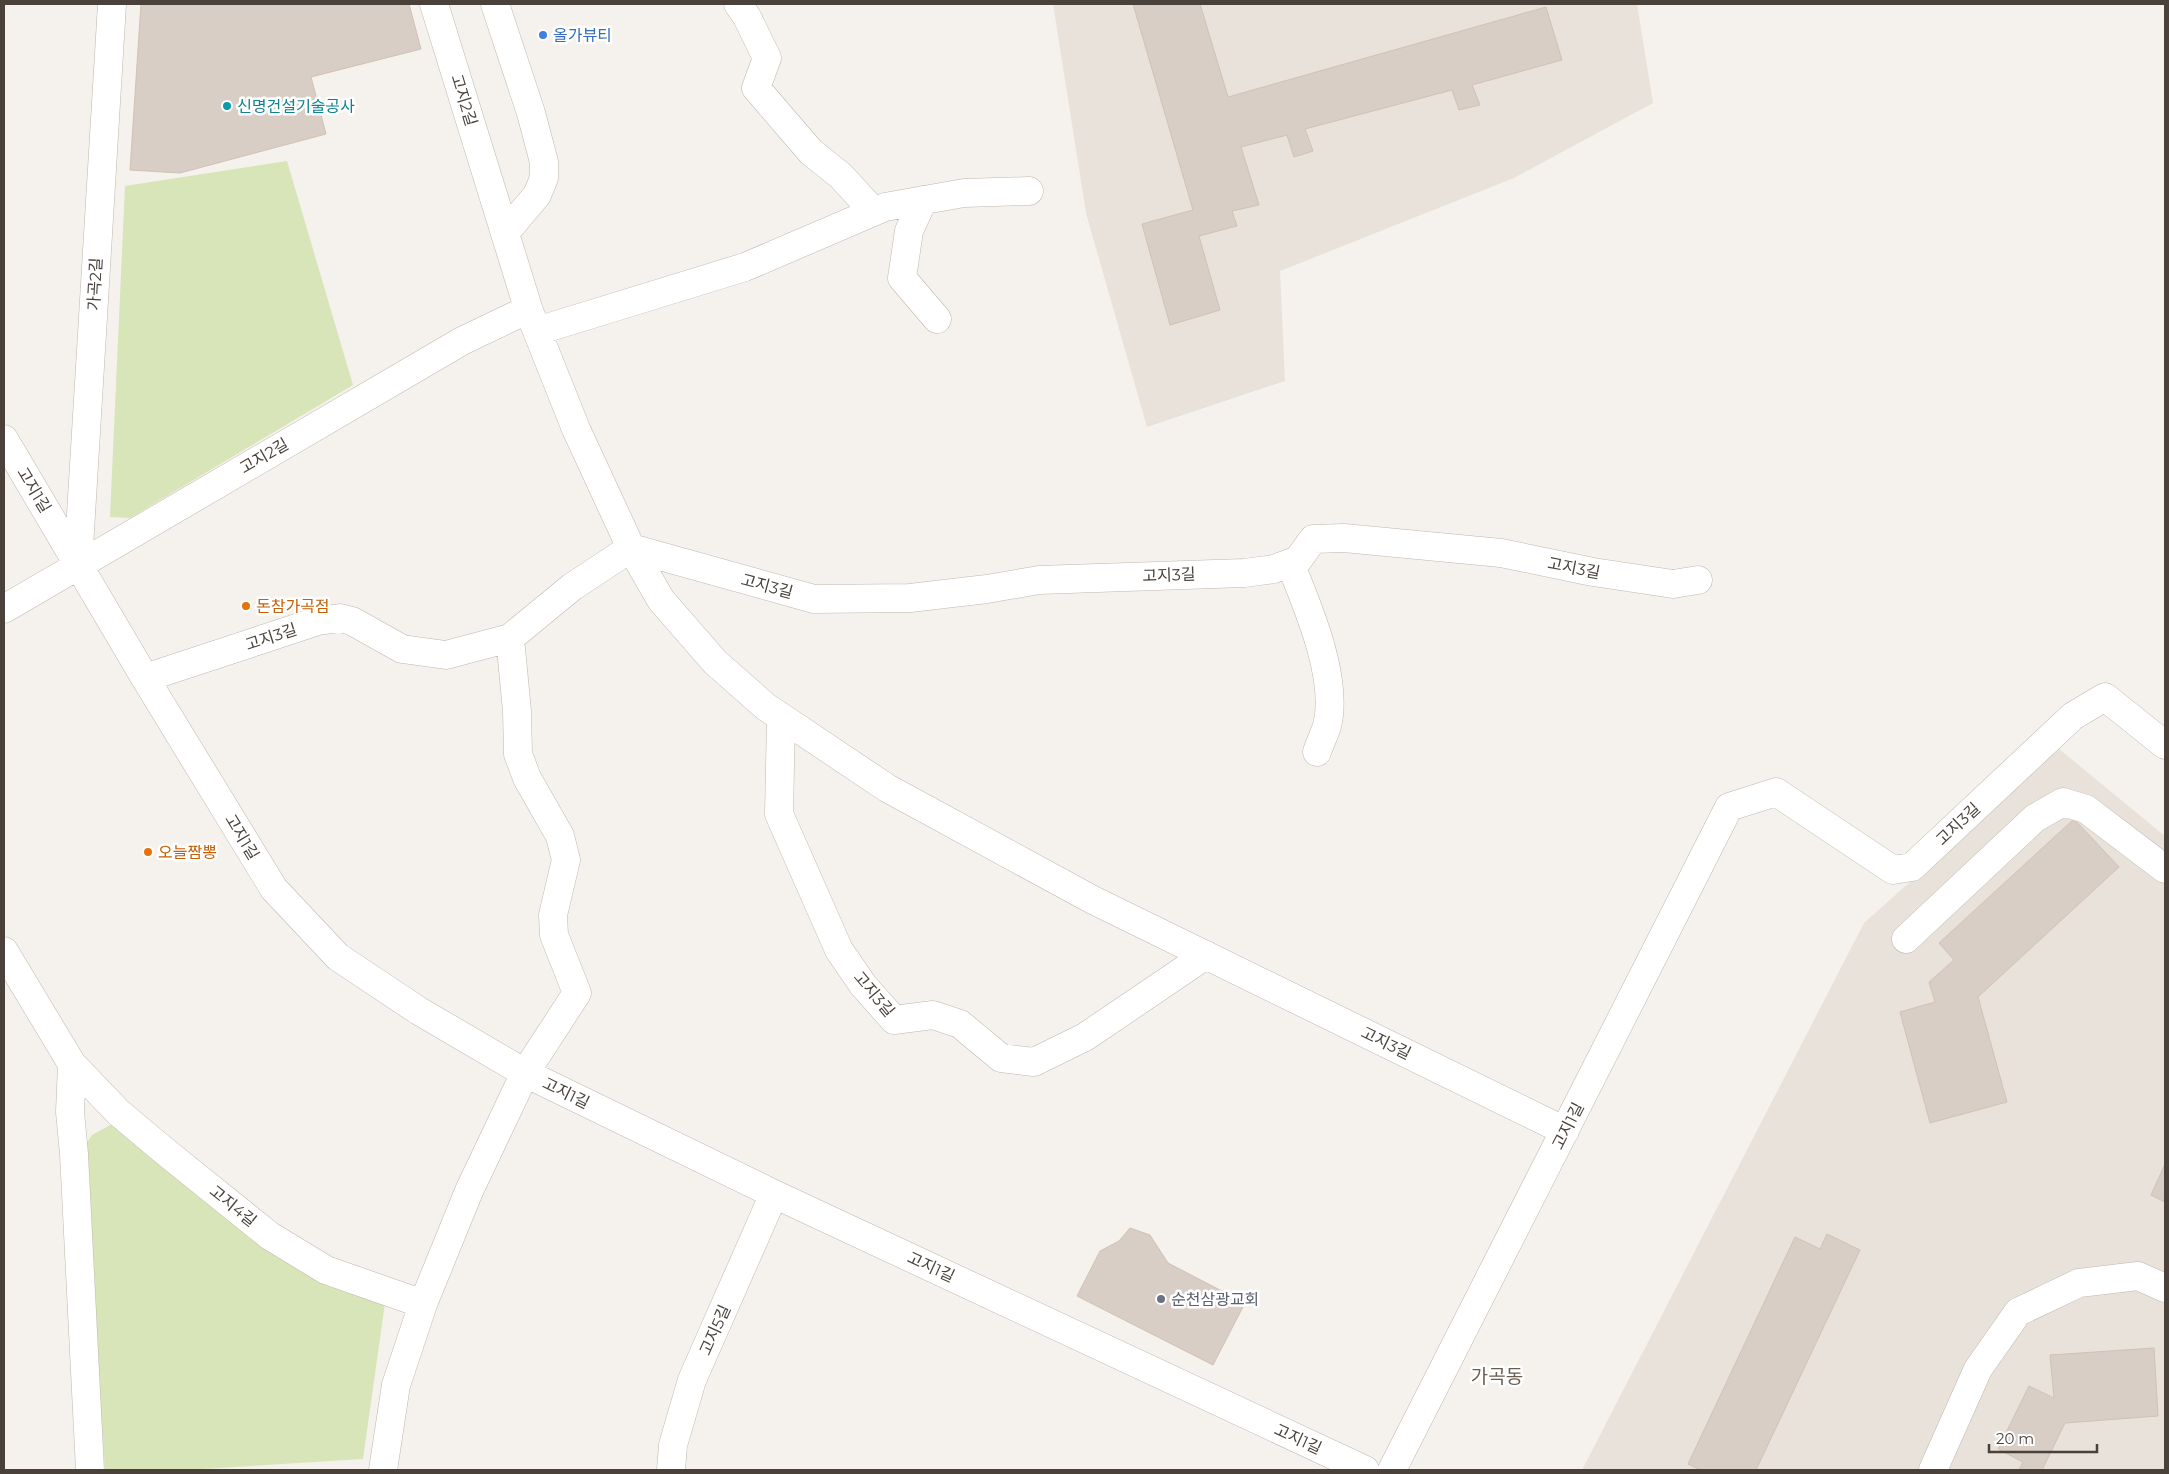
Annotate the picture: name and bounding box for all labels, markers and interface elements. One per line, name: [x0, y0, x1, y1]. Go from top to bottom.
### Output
place label: 올가뷰티: [553, 26, 612, 45]
marker: 올가뷰티: [537, 29, 549, 41]
street label: 고지2길: [447, 72, 481, 128]
place label: 신명건설기술공사: [237, 97, 355, 116]
marker: 신명건설기술공사: [221, 100, 233, 112]
street label: 가곡2길: [84, 257, 106, 311]
street label: 고지2길: [236, 434, 292, 478]
street label: 고지1길: [13, 464, 55, 516]
street label: 고지3길: [1546, 554, 1602, 582]
street label: 고지3길: [1142, 565, 1196, 585]
street label: 고지3길: [739, 570, 795, 602]
place label: 돈참가곡점: [256, 597, 330, 616]
marker: 돈참가곡점: [240, 600, 252, 612]
street label: 고지3길: [243, 620, 299, 654]
street label: 고지3길: [1932, 799, 1984, 849]
street label: 고지1길: [221, 811, 263, 863]
place label: 오늘짬뽕: [158, 843, 217, 862]
marker: 오늘짬뽕: [142, 846, 154, 858]
street label: 고지3길: [850, 968, 898, 1020]
street label: 고지3길: [1358, 1023, 1414, 1063]
street label: 고지1길: [539, 1074, 593, 1112]
street label: 고지1길: [1548, 1099, 1588, 1153]
street label: 고지4길: [206, 1181, 260, 1231]
street label: 고지1길: [904, 1248, 958, 1286]
place label: 순천삼광교회: [1171, 1290, 1259, 1309]
marker: 순천삼광교회: [1155, 1293, 1167, 1305]
street label: 고지5길: [695, 1302, 735, 1358]
district label: 가곡동: [1471, 1365, 1523, 1388]
street label: 고지1길: [1271, 1420, 1325, 1458]
scale bar: [1989, 1422, 2096, 1454]
text: 20 m: [1996, 1429, 2034, 1448]

